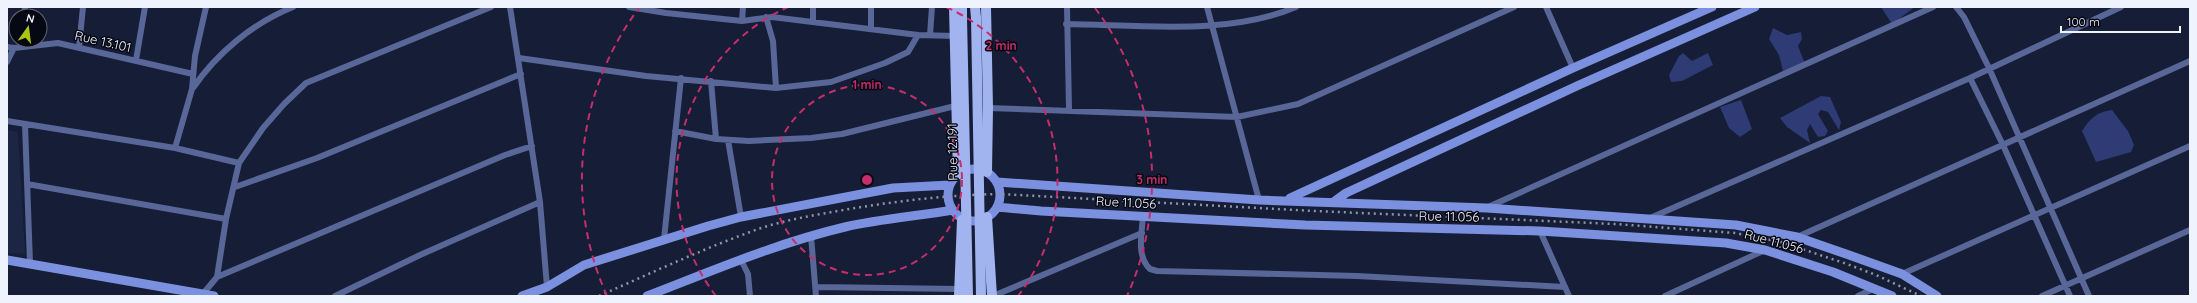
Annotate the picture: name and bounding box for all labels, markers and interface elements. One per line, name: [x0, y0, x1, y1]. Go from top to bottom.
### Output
north arrow: [8, 8, 48, 48]
scale bar: [2061, 8, 2180, 34]
text: N: [25, 11, 36, 26]
text: 100 m: [2067, 14, 2100, 29]
street label: Rue 13.101: [73, 27, 133, 55]
text: 2 min: [985, 38, 1017, 53]
text: 1 min: [852, 77, 882, 92]
street label: Rue 12.191: [943, 123, 961, 181]
text: 3 min: [1137, 172, 1167, 187]
centre of rings: [860, 173, 874, 187]
street label: Rue 11.056: [1095, 192, 1157, 212]
street label: Rue 11.056: [1419, 207, 1479, 225]
street label: Rue 11.056: [1743, 225, 1805, 257]

